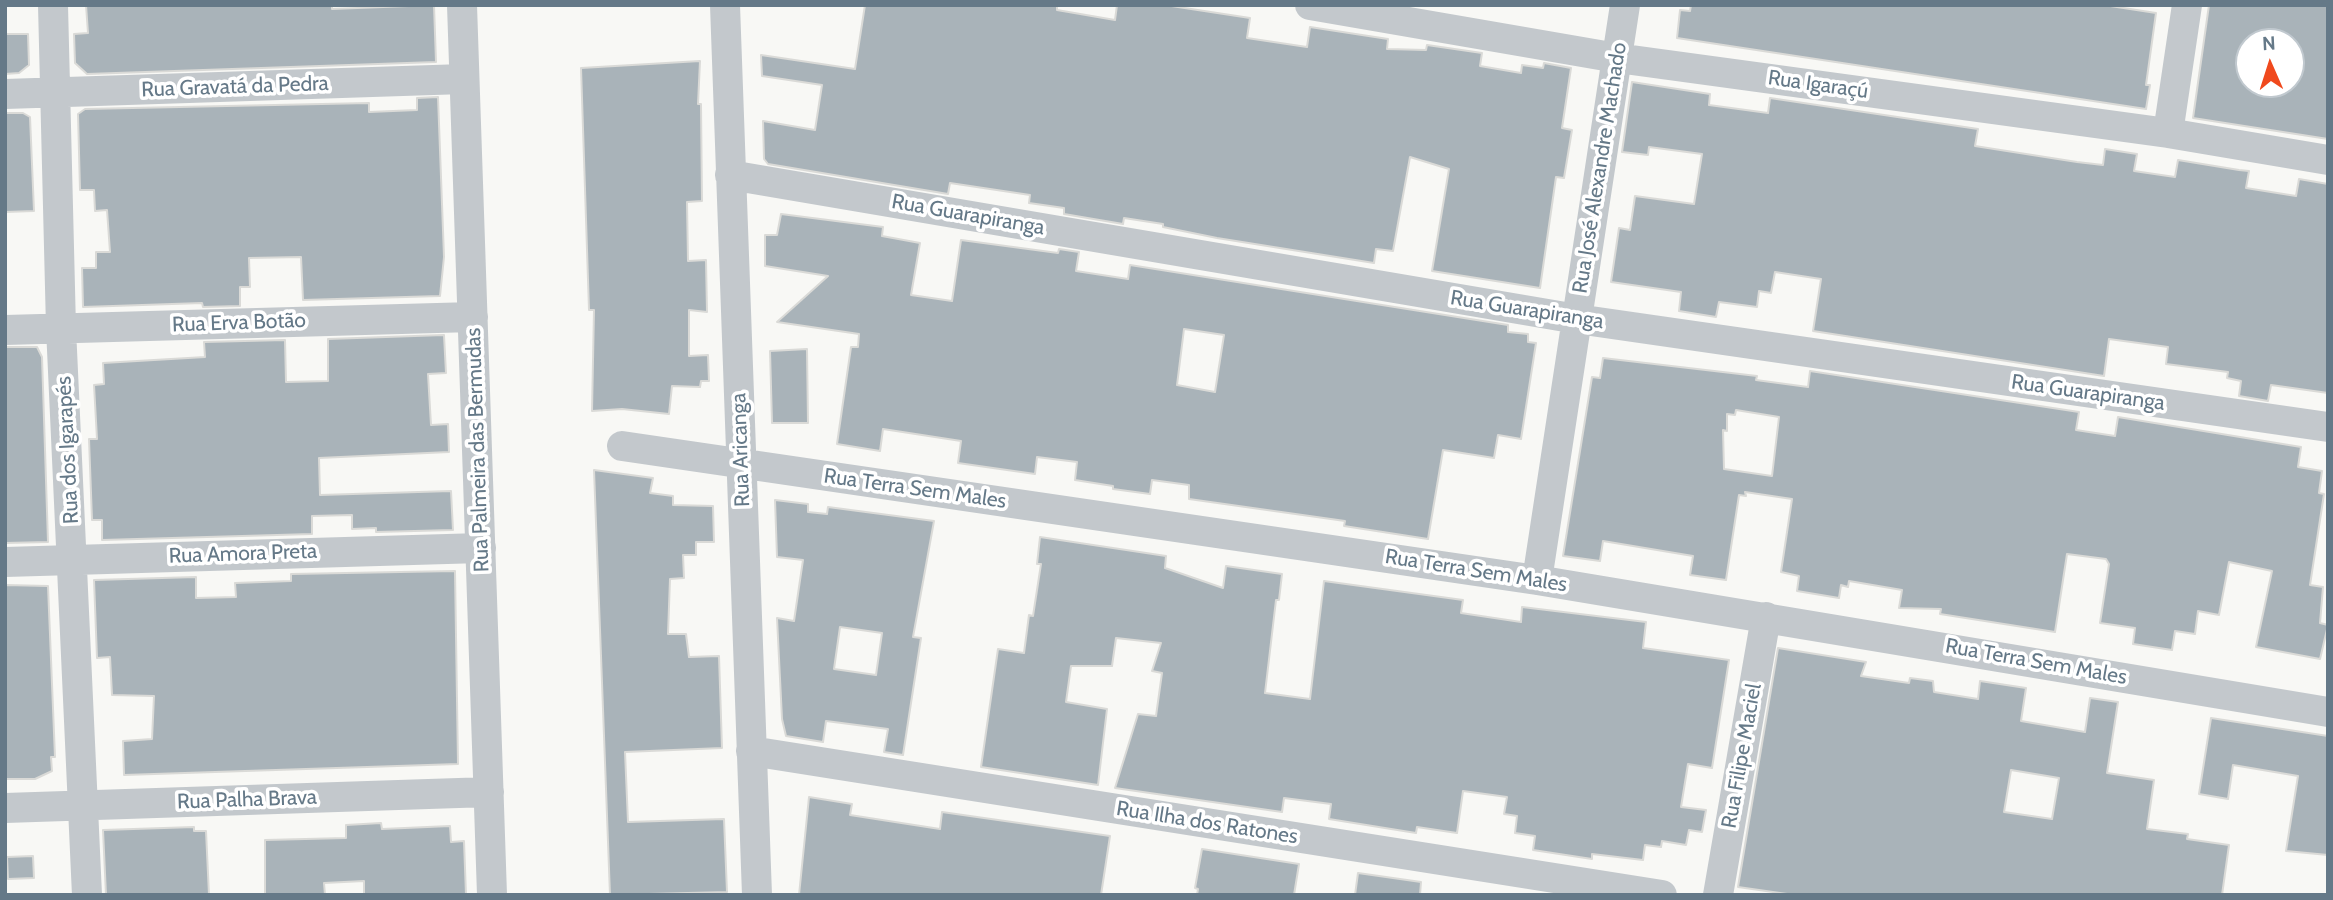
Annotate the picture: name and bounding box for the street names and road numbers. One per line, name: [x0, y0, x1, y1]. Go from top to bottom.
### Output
street label: Rua José Alexandre Machado: [1568, 41, 1632, 295]
street label: Rua Igaraçú: [1766, 66, 1870, 104]
street label: Rua Gravatá da Pedra: [141, 71, 329, 103]
street label: Rua Guarapiranga: [890, 189, 1046, 241]
street label: Rua Guarapiranga: [1449, 285, 1605, 335]
street label: Rua Erva Botão: [172, 308, 306, 338]
street label: Rua Palmeira das Bermudas: [461, 327, 495, 573]
street label: Rua Guarapiranga: [2010, 370, 2166, 416]
street label: Rua dos Igarapés: [52, 375, 84, 525]
street label: Rua Aricanga: [726, 393, 756, 507]
street label: Rua Terra Sem Males: [822, 464, 1008, 514]
street label: Rua Amora Preta: [168, 539, 318, 569]
street label: Rua Terra Sem Males: [1383, 544, 1569, 598]
street label: Rua Terra Sem Males: [1943, 634, 2129, 690]
street label: Rua Filipe Maciel: [1717, 682, 1767, 830]
street label: Rua Palha Brava: [177, 785, 317, 815]
street label: Rua Ilha dos Ratones: [1115, 796, 1299, 850]

